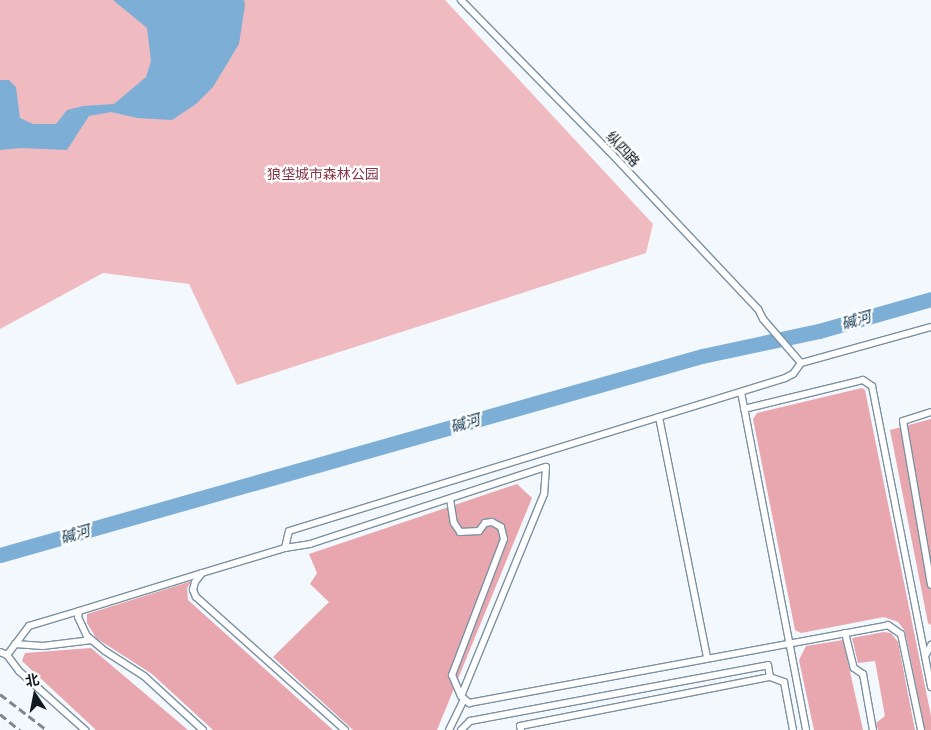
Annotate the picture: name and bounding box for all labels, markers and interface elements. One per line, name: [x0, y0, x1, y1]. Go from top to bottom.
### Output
street label: 纵四路: [603, 128, 643, 170]
park label: 狼垡城市森林公园: [267, 166, 379, 182]
water label: 碱河: [839, 307, 873, 333]
water label: 碱河: [448, 410, 482, 436]
water label: 碱河: [58, 521, 92, 547]
text: 北: [23, 669, 41, 690]
north arrow: [10, 670, 60, 720]

